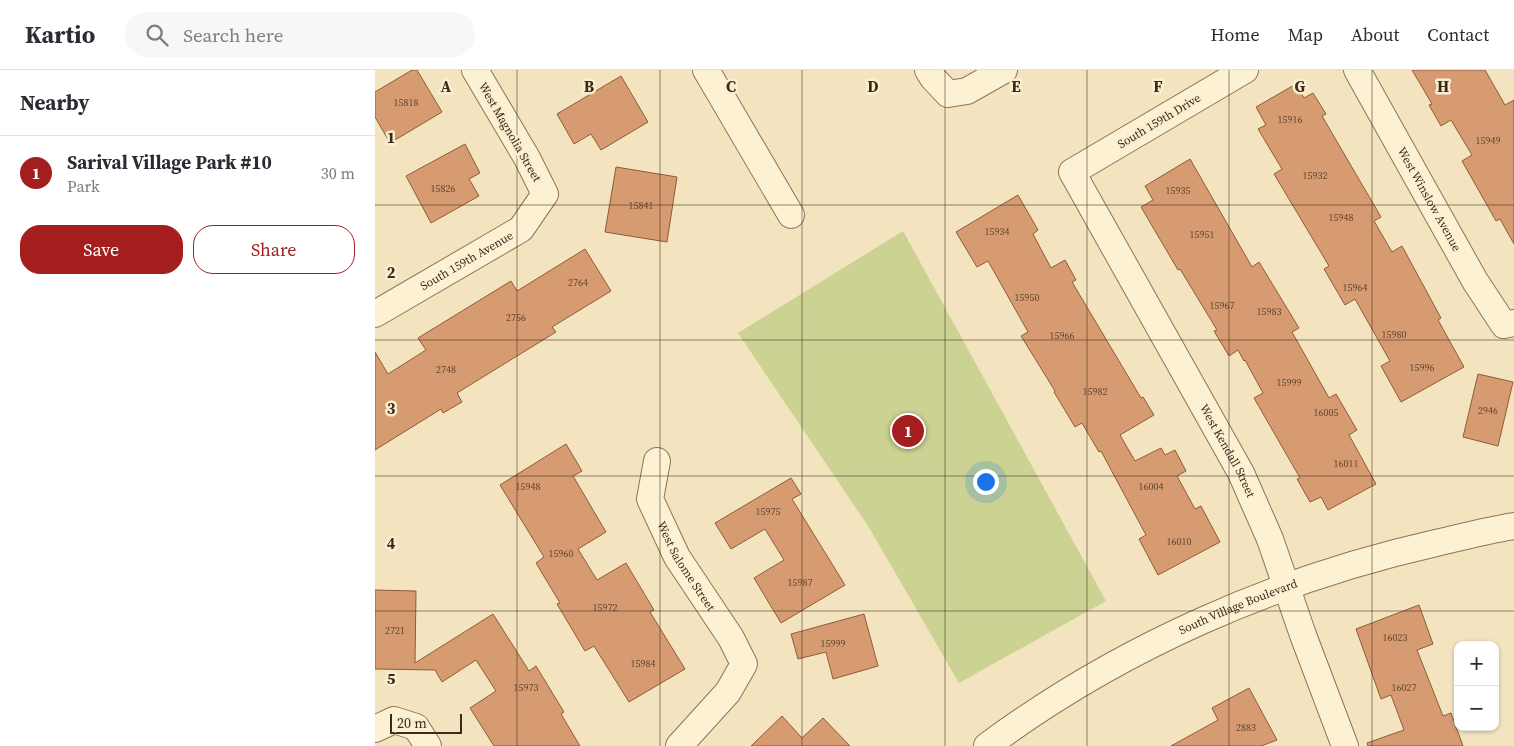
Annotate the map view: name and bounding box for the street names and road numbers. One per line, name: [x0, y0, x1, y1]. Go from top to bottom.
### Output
street label: West Magnolia Street: [475, 79, 545, 185]
street label: South 159th Drive: [1114, 90, 1204, 152]
street label: West Winslow Avenue: [1394, 144, 1465, 254]
street label: South 159th Avenue: [417, 227, 516, 294]
street label: West Kendall Street: [1196, 401, 1259, 500]
street label: West Salome Street: [653, 519, 719, 614]
street label: South Village Boulevard: [1176, 575, 1300, 638]

